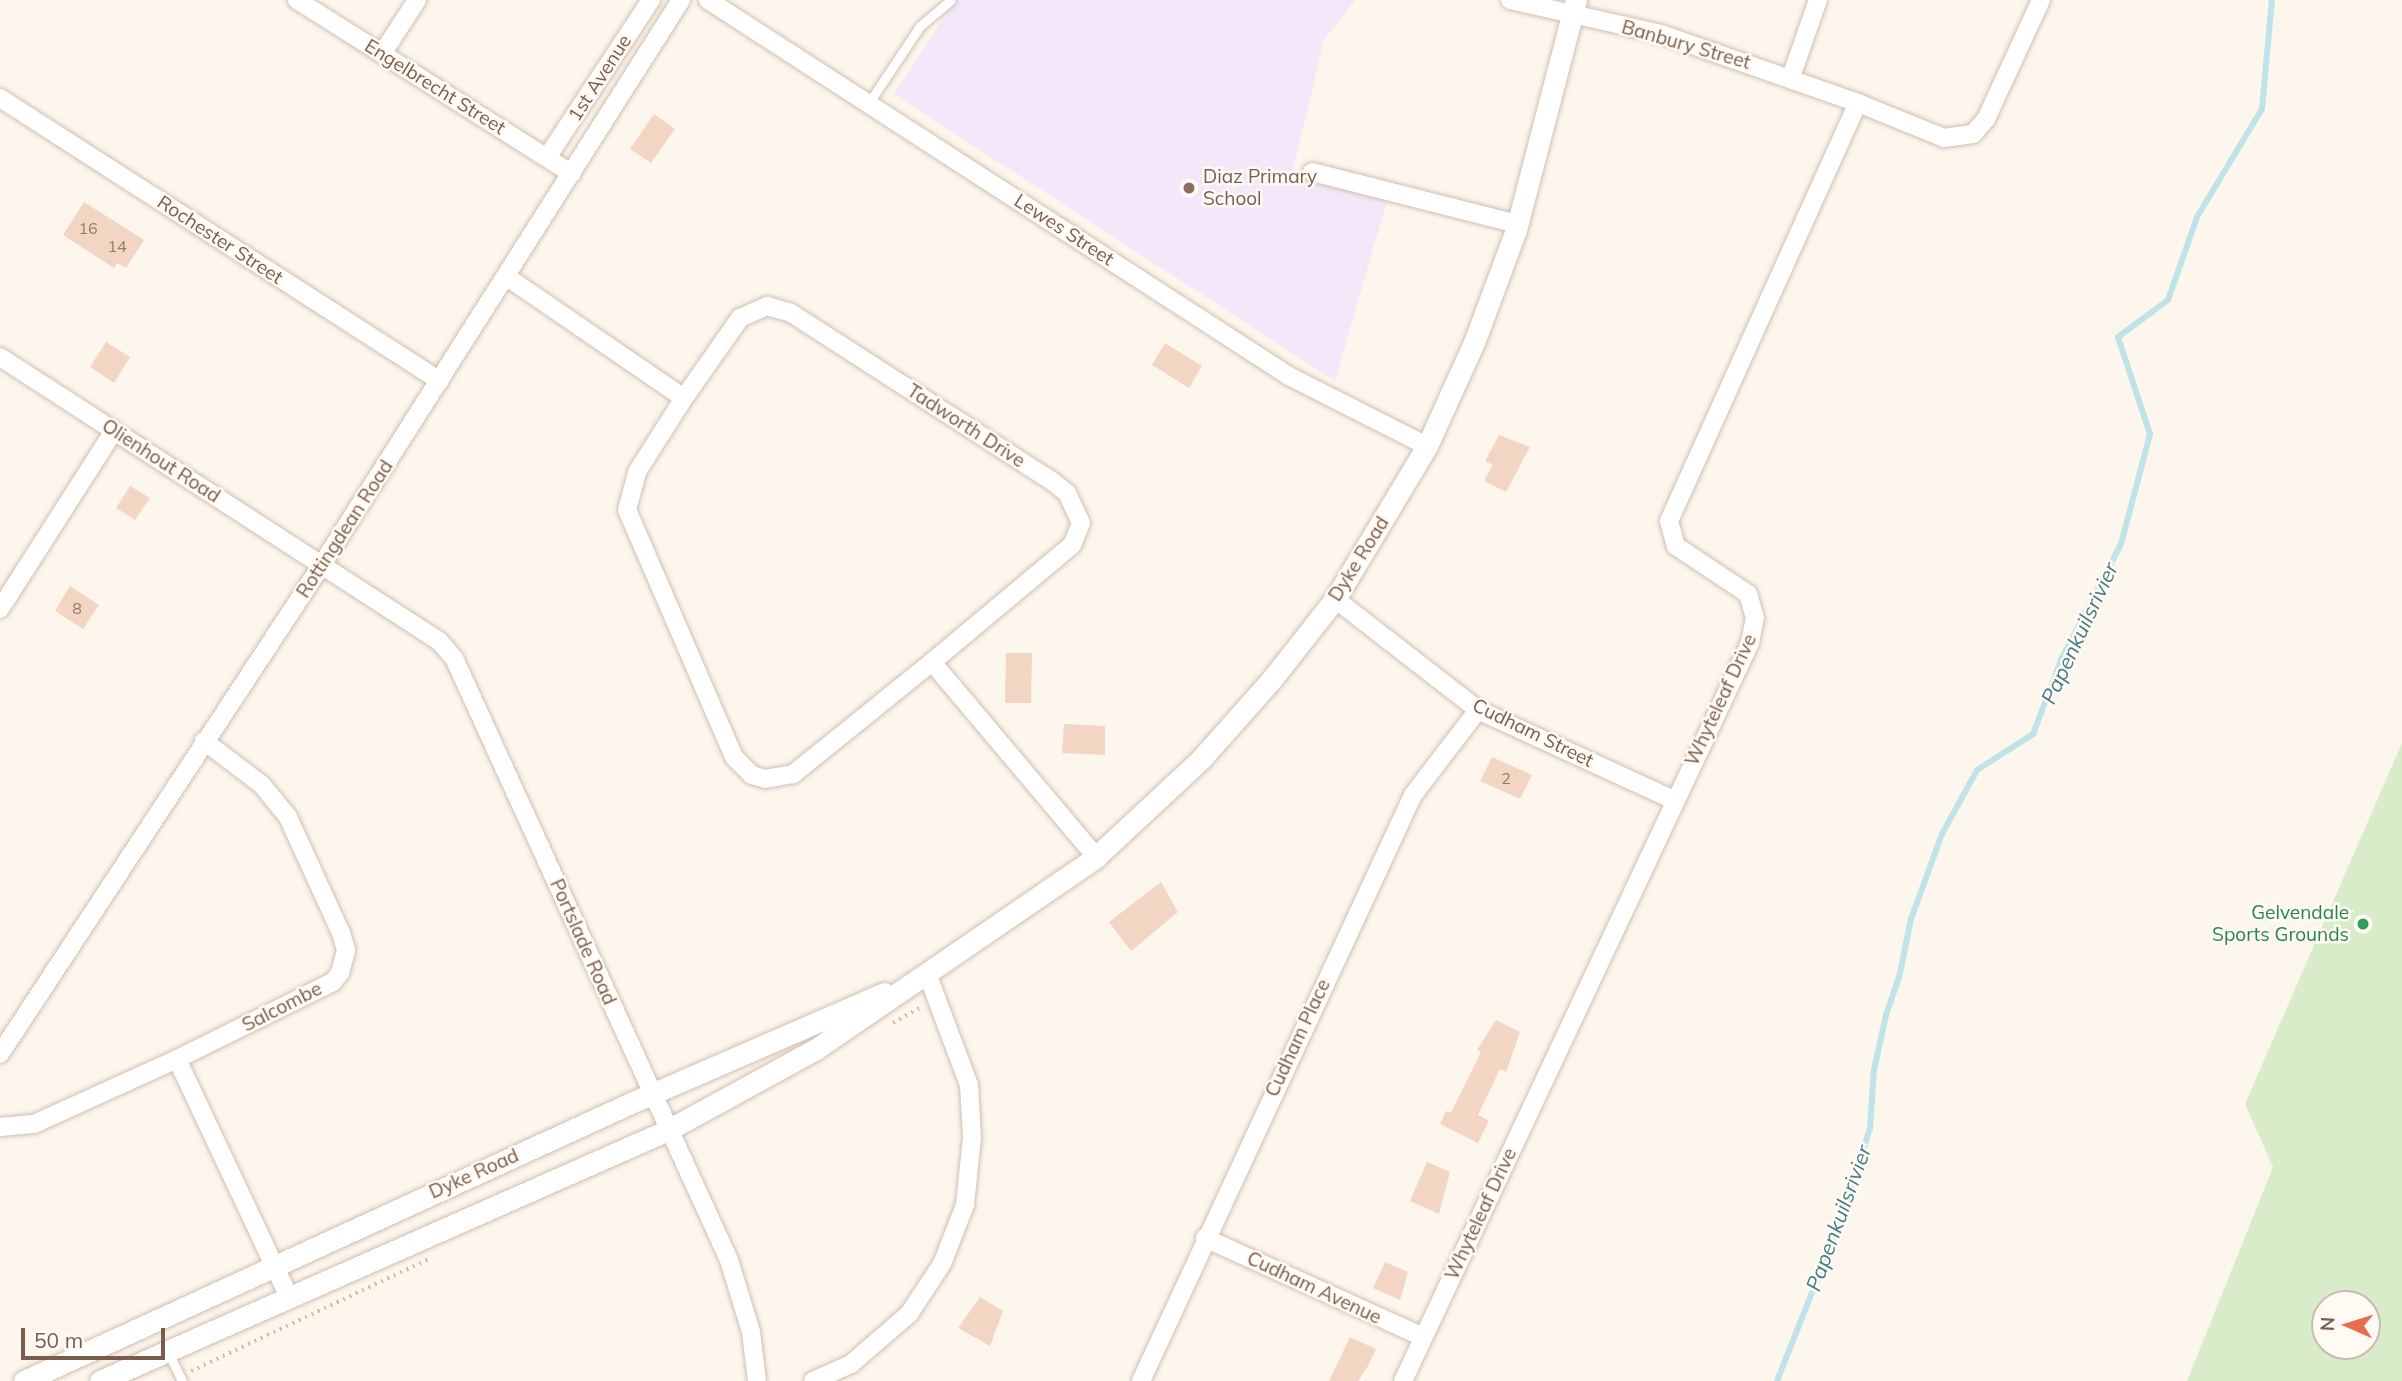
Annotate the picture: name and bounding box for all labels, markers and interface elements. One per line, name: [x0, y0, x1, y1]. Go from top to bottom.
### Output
street label: Banbury Street: [1619, 16, 1753, 74]
street label: 1st Avenue: [564, 30, 636, 126]
street label: Engelbrecht Street: [360, 34, 510, 140]
place label: Diaz Primary School: [1203, 166, 1317, 210]
marker: Diaz Primary School: [1181, 180, 1197, 196]
street label: Lewes Street: [1010, 189, 1118, 271]
street label: Rochester Street: [153, 191, 287, 289]
house number: 16: [78, 218, 98, 238]
house number: 14: [107, 236, 127, 256]
street label: Tadworth Drive: [903, 379, 1029, 473]
street label: Olienhout Road: [98, 414, 224, 508]
street label: Rottingdean Road: [292, 456, 398, 602]
street label: Dyke Road: [1324, 512, 1394, 606]
water label: Papenkuilsrivier: [2035, 558, 2123, 708]
house number: 8: [72, 598, 82, 618]
street label: Whyteleaf Drive: [1680, 630, 1762, 770]
street label: Cudham Street: [1469, 694, 1597, 772]
house number: 2: [1501, 768, 1511, 788]
street label: Portslade Road: [545, 875, 621, 1009]
place label: Gelvendale Sports Grounds: [2212, 902, 2349, 946]
marker: Gelvendale Sports Grounds: [2355, 916, 2371, 932]
street label: Cudham Place: [1261, 976, 1335, 1100]
street label: Salcombe: [238, 977, 326, 1037]
water label: Papenkuilsrivier: [1800, 1142, 1876, 1294]
street label: Dyke Road: [426, 1144, 522, 1204]
street label: Whyteleaf Drive: [1440, 1144, 1522, 1284]
street label: Cudham Avenue: [1243, 1247, 1385, 1329]
north arrow: [2311, 1290, 2381, 1360]
scale bar: [24, 1314, 168, 1358]
text: N: [2315, 1316, 2339, 1332]
text: 50 m: [34, 1327, 83, 1353]

